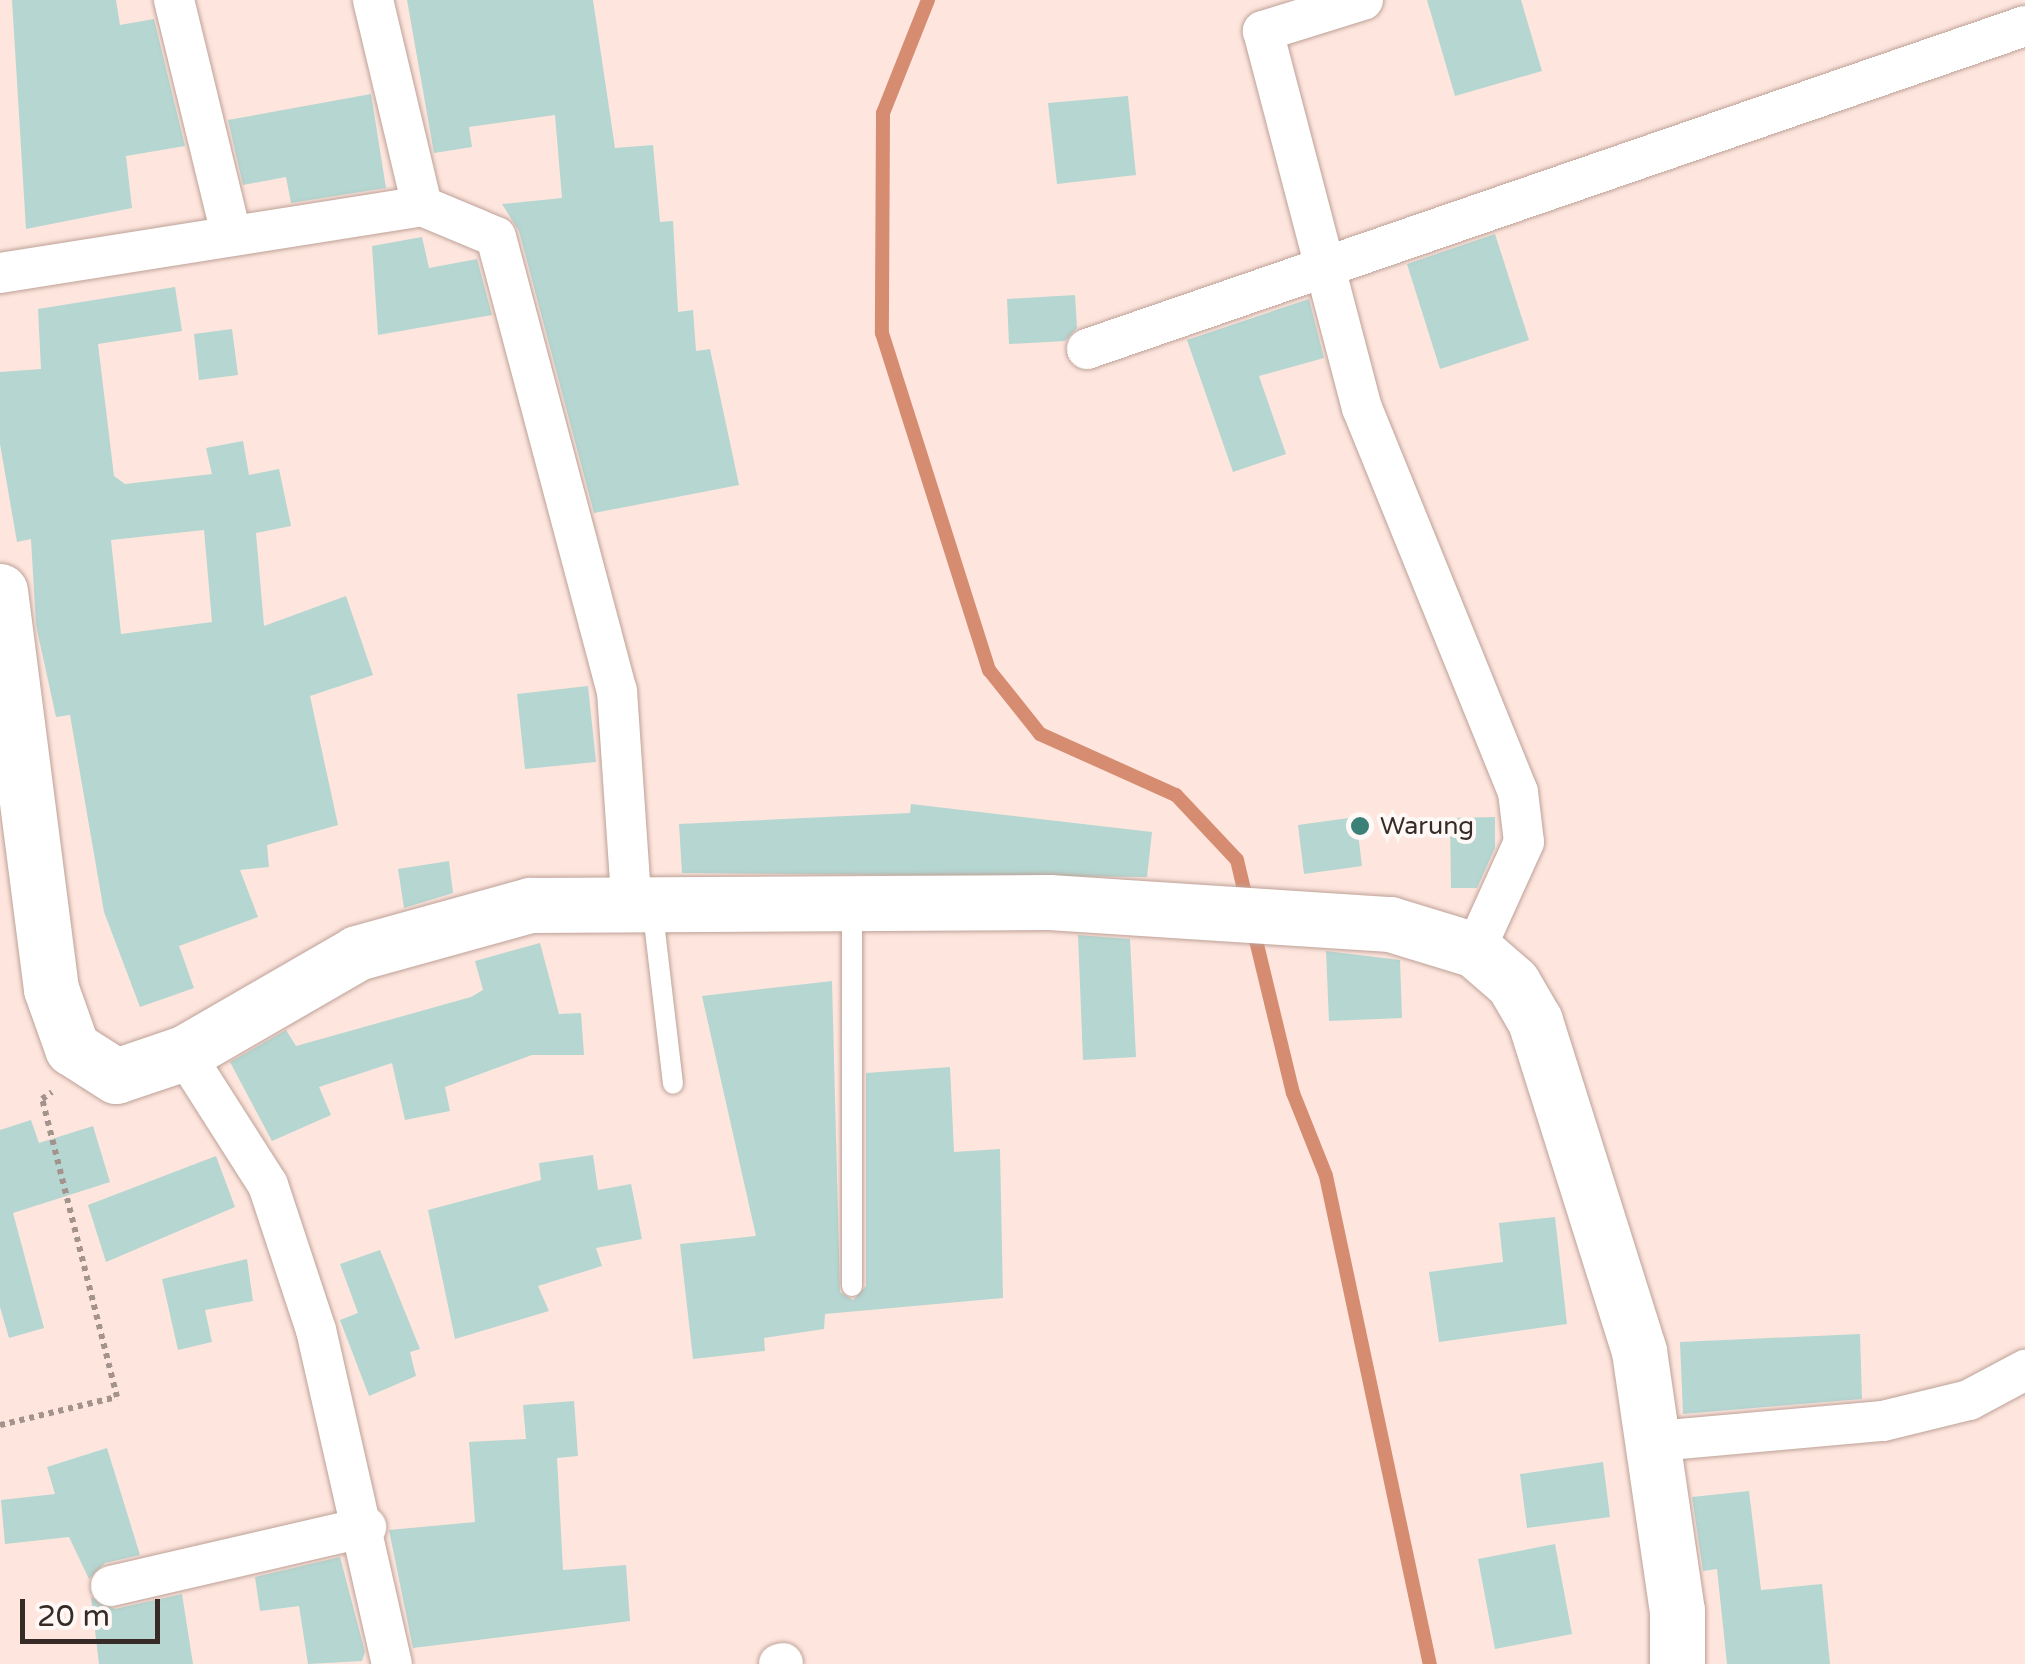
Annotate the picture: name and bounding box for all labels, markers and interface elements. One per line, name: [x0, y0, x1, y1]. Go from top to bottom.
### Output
place label: Warung: [1380, 811, 1474, 841]
marker: Warung: [1349, 815, 1371, 837]
scale bar: [25, 1579, 165, 1641]
text: 20 m: [37, 1598, 110, 1635]

